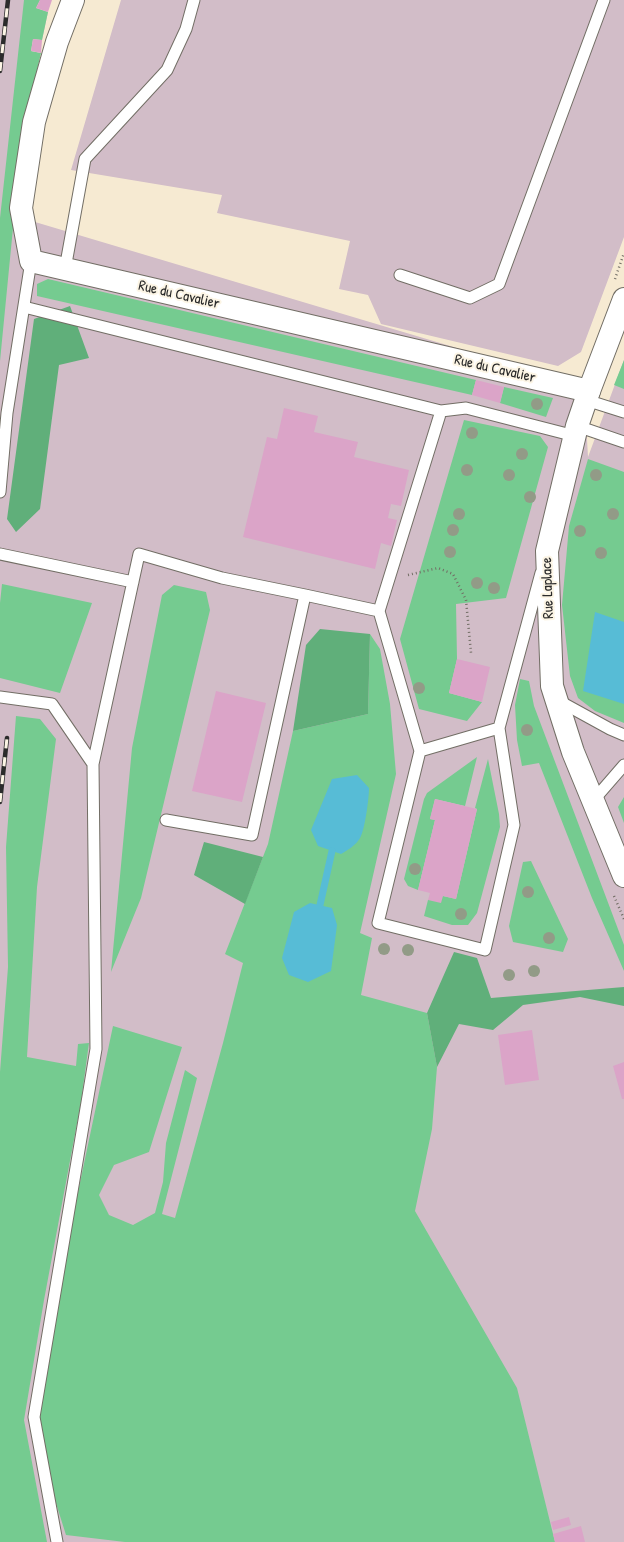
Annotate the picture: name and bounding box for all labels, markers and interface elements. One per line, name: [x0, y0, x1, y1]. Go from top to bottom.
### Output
street label: Rue du Cavalier: [137, 277, 221, 313]
street label: Rue du Cavalier: [453, 351, 537, 387]
street label: Rue Laplace: [538, 557, 558, 619]

